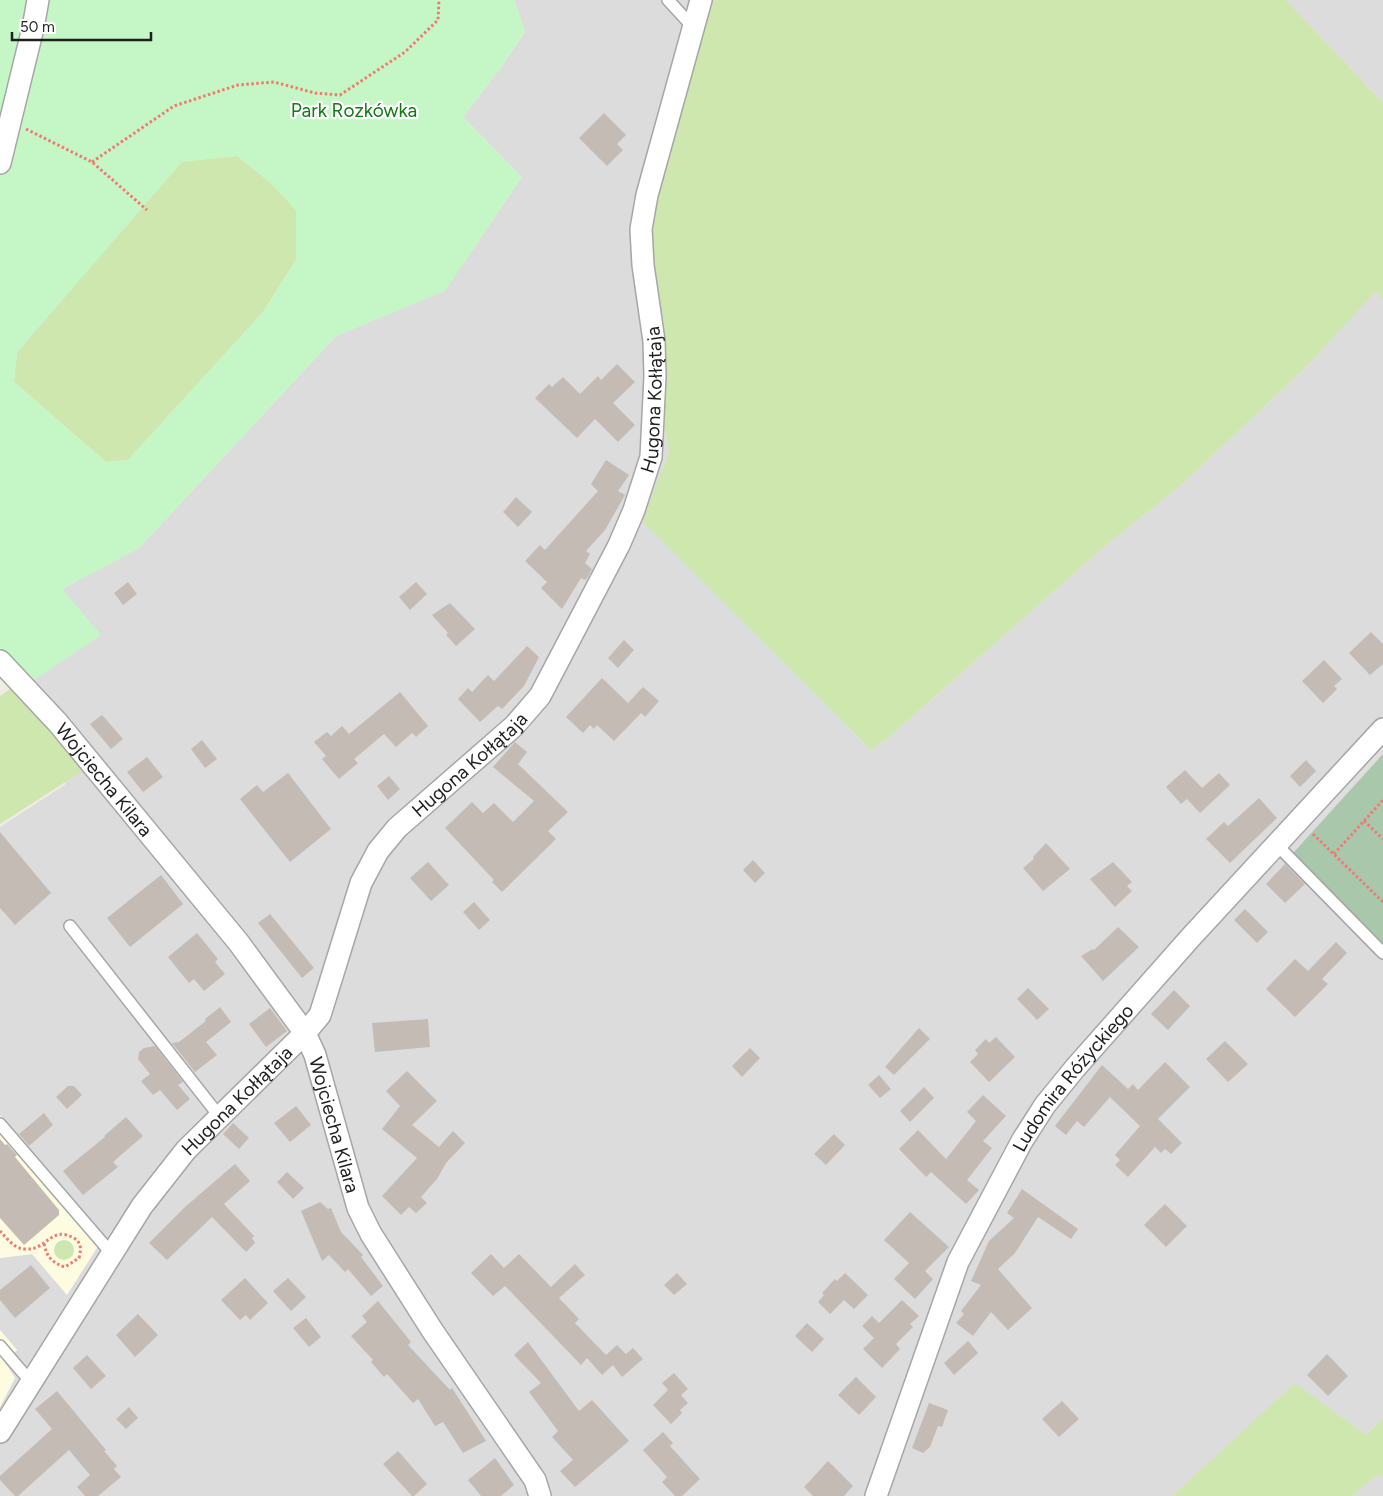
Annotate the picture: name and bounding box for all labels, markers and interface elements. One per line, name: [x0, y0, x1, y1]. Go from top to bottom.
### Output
scale bar: [12, 10, 151, 42]
text: 50 m: [20, 18, 55, 36]
park label: Park Rozkówka: [291, 99, 417, 122]
street label: Hugona Kołłątaja: [636, 325, 667, 476]
street label: Hugona Kołłątaja: [407, 708, 532, 822]
street label: Wojciecha Kilara: [51, 718, 157, 841]
street label: Ludomira Różyckiego: [1008, 999, 1138, 1156]
street label: Hugona Kołłątaja: [177, 1041, 297, 1160]
street label: Wojciecha Kilara: [304, 1054, 364, 1195]

